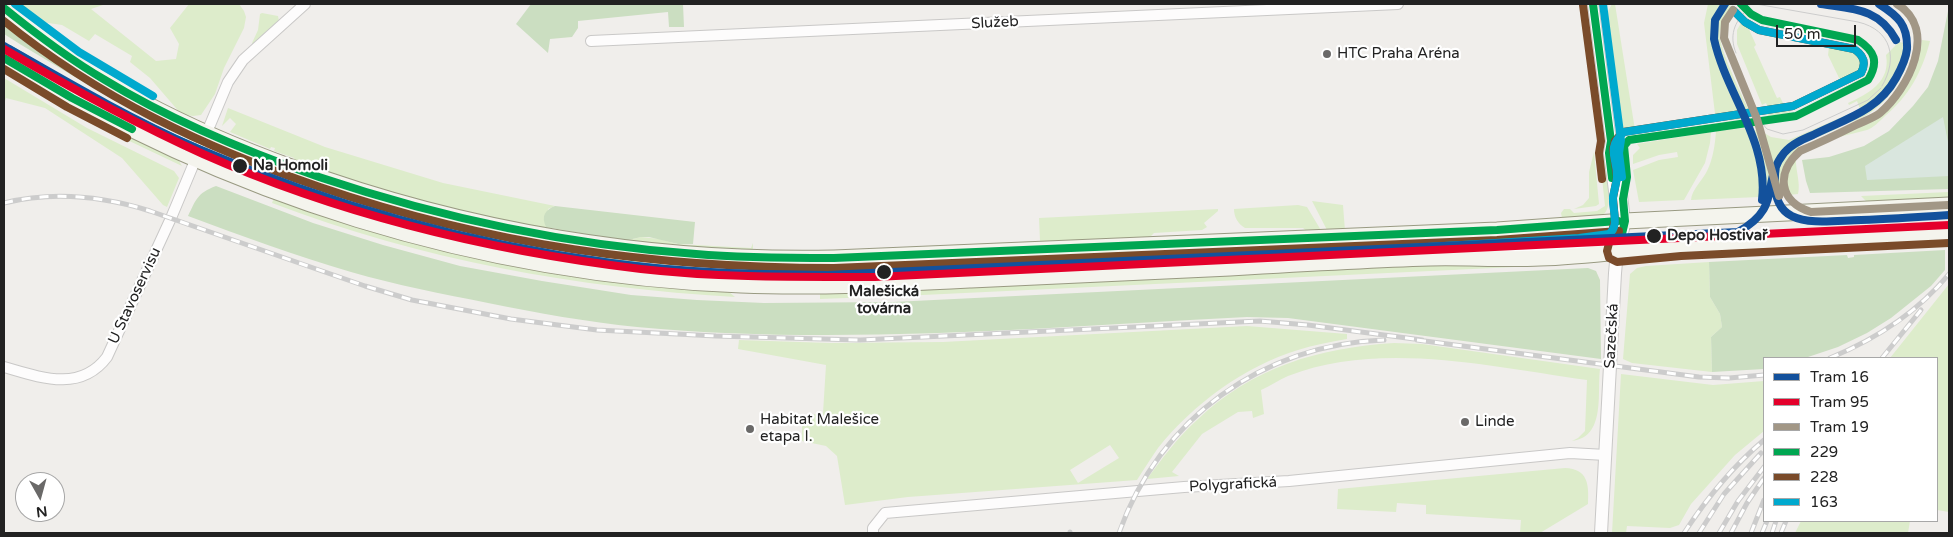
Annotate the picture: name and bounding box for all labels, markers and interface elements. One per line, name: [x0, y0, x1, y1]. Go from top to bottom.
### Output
street label: Služeb: [971, 13, 1019, 33]
scale bar: [1778, 15, 1858, 47]
text: 50 m: [1784, 25, 1821, 43]
place label: HTC Praha Aréna: [1337, 45, 1460, 63]
marker: HTC Praha Aréna: [1321, 48, 1333, 60]
marker: Na Homoli: [231, 157, 249, 175]
place label: Na Homoli: [253, 157, 328, 175]
marker: Depo Hostivař: [1645, 227, 1663, 245]
place label: Depo Hostivař: [1667, 227, 1768, 245]
street label: U Stavoservisu: [105, 245, 165, 347]
marker: Malešická továrna: [875, 263, 893, 281]
place label: Malešická továrna: [849, 283, 919, 318]
street label: Sazečská: [1601, 303, 1623, 369]
legend: [1763, 357, 1938, 522]
text: Tram 16: [1810, 368, 1869, 386]
text: Tram 95: [1810, 393, 1869, 411]
place label: Habitat Malešice etapa I.: [760, 411, 879, 446]
place label: Linde: [1475, 413, 1514, 431]
marker: Linde: [1459, 416, 1471, 428]
text: Tram 19: [1810, 418, 1869, 436]
marker: Habitat Malešice etapa I.: [744, 423, 756, 435]
text: 229: [1810, 443, 1838, 461]
text: 228: [1810, 468, 1838, 486]
north arrow: [15, 472, 65, 522]
street label: Polygrafická: [1189, 474, 1277, 496]
text: 163: [1810, 493, 1838, 511]
text: N: [35, 502, 48, 521]

